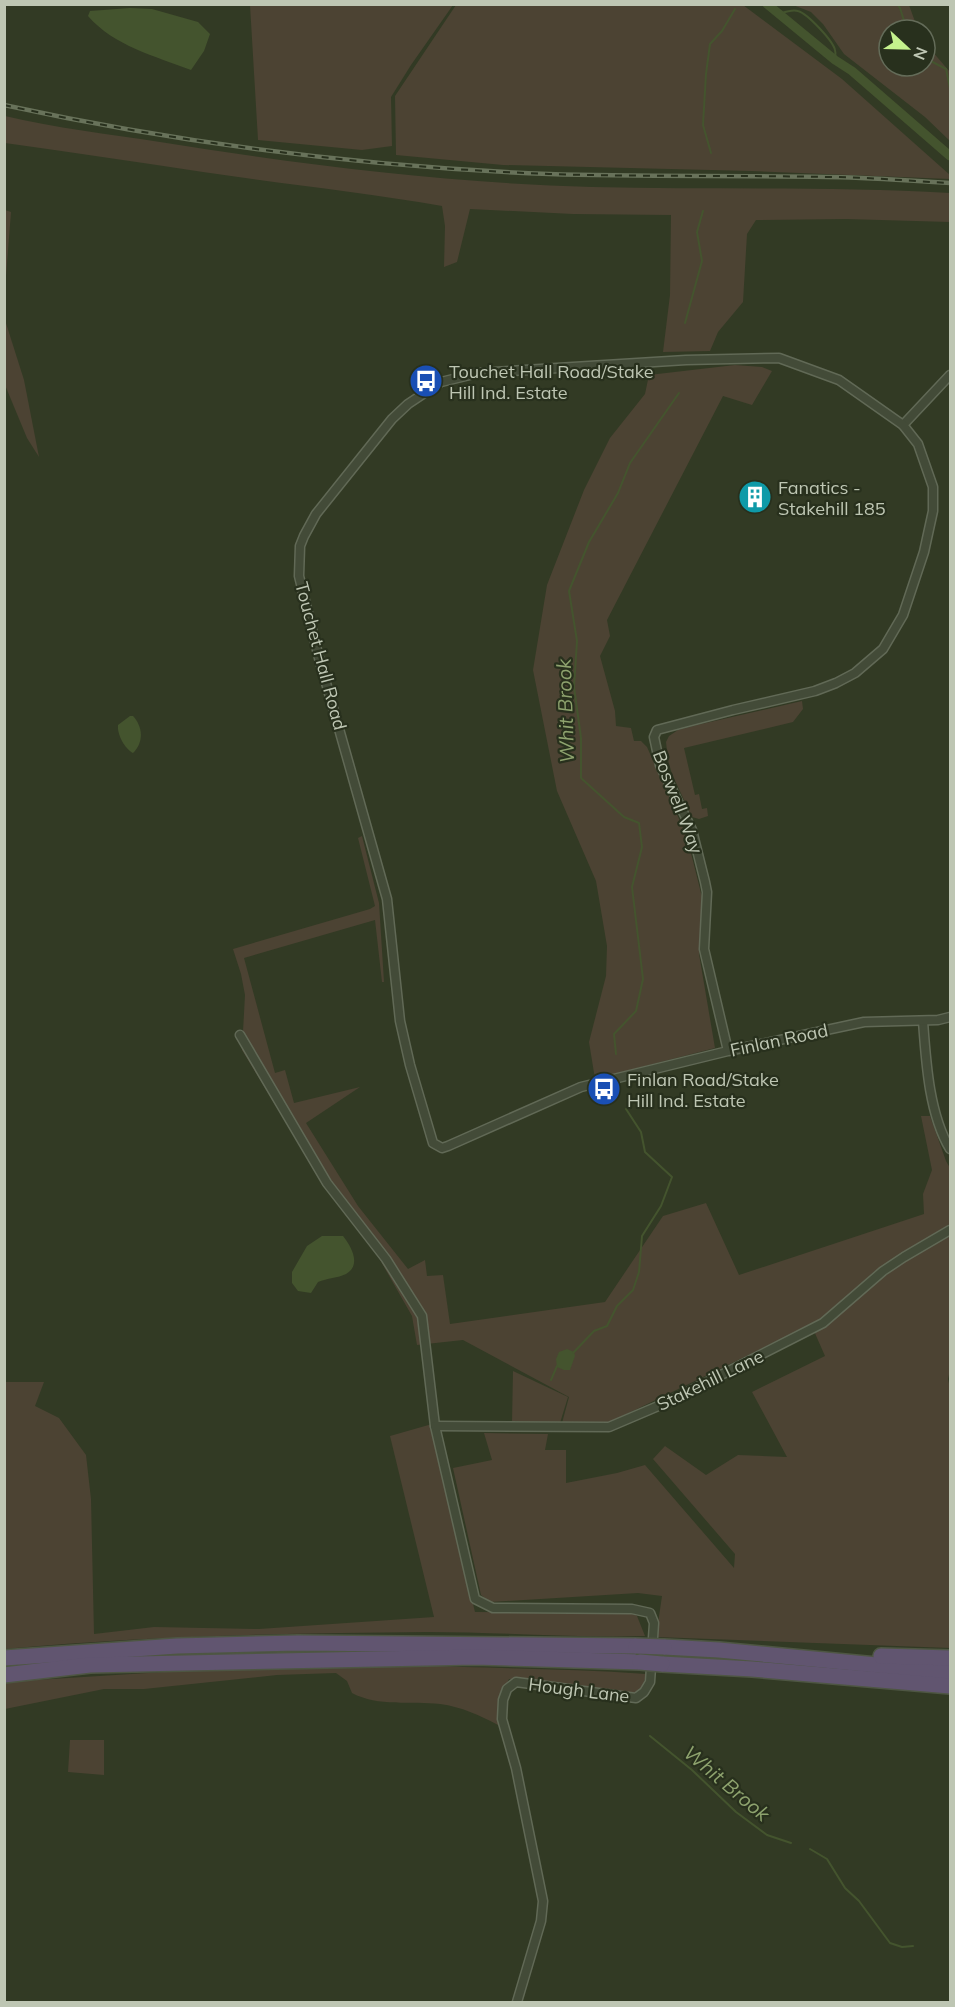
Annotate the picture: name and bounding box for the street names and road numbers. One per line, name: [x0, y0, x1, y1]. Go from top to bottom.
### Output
street label: Touchet Hall Road: [290, 579, 352, 733]
street label: Boswell Way: [648, 747, 708, 857]
street label: Finlan Road: [728, 1018, 830, 1062]
street label: Stakehill Lane: [653, 1344, 767, 1416]
street label: Hough Lane: [527, 1672, 631, 1708]

